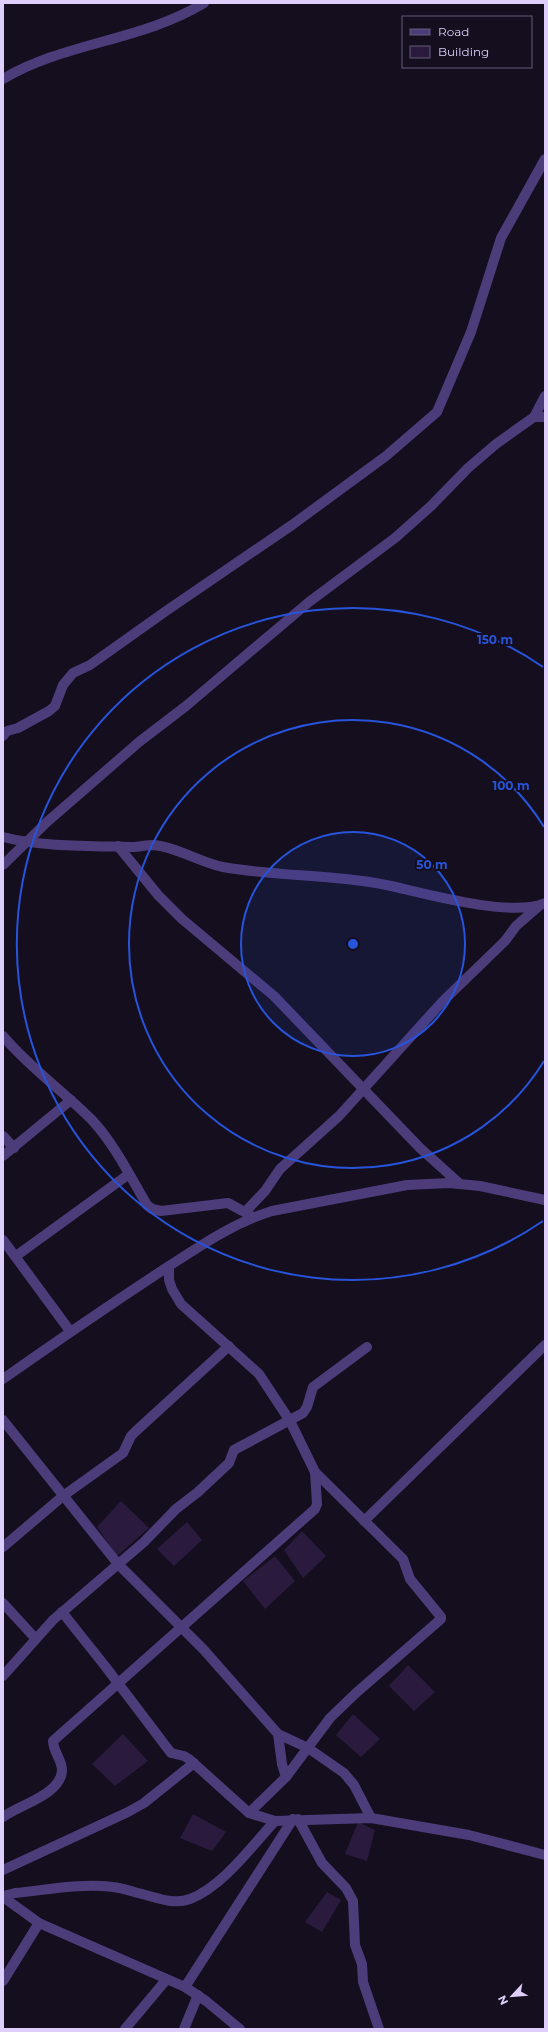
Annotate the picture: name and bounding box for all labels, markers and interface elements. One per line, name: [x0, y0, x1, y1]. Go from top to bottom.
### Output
legend: [402, 16, 532, 68]
text: Road: [438, 24, 469, 39]
text: Building: [438, 44, 489, 59]
text: 150 m: [477, 632, 513, 647]
text: 100 m: [493, 778, 529, 793]
text: 50 m: [416, 857, 448, 872]
centre of rings: [346, 937, 360, 951]
north arrow: [492, 1976, 532, 2016]
text: N: [495, 1993, 511, 2007]

